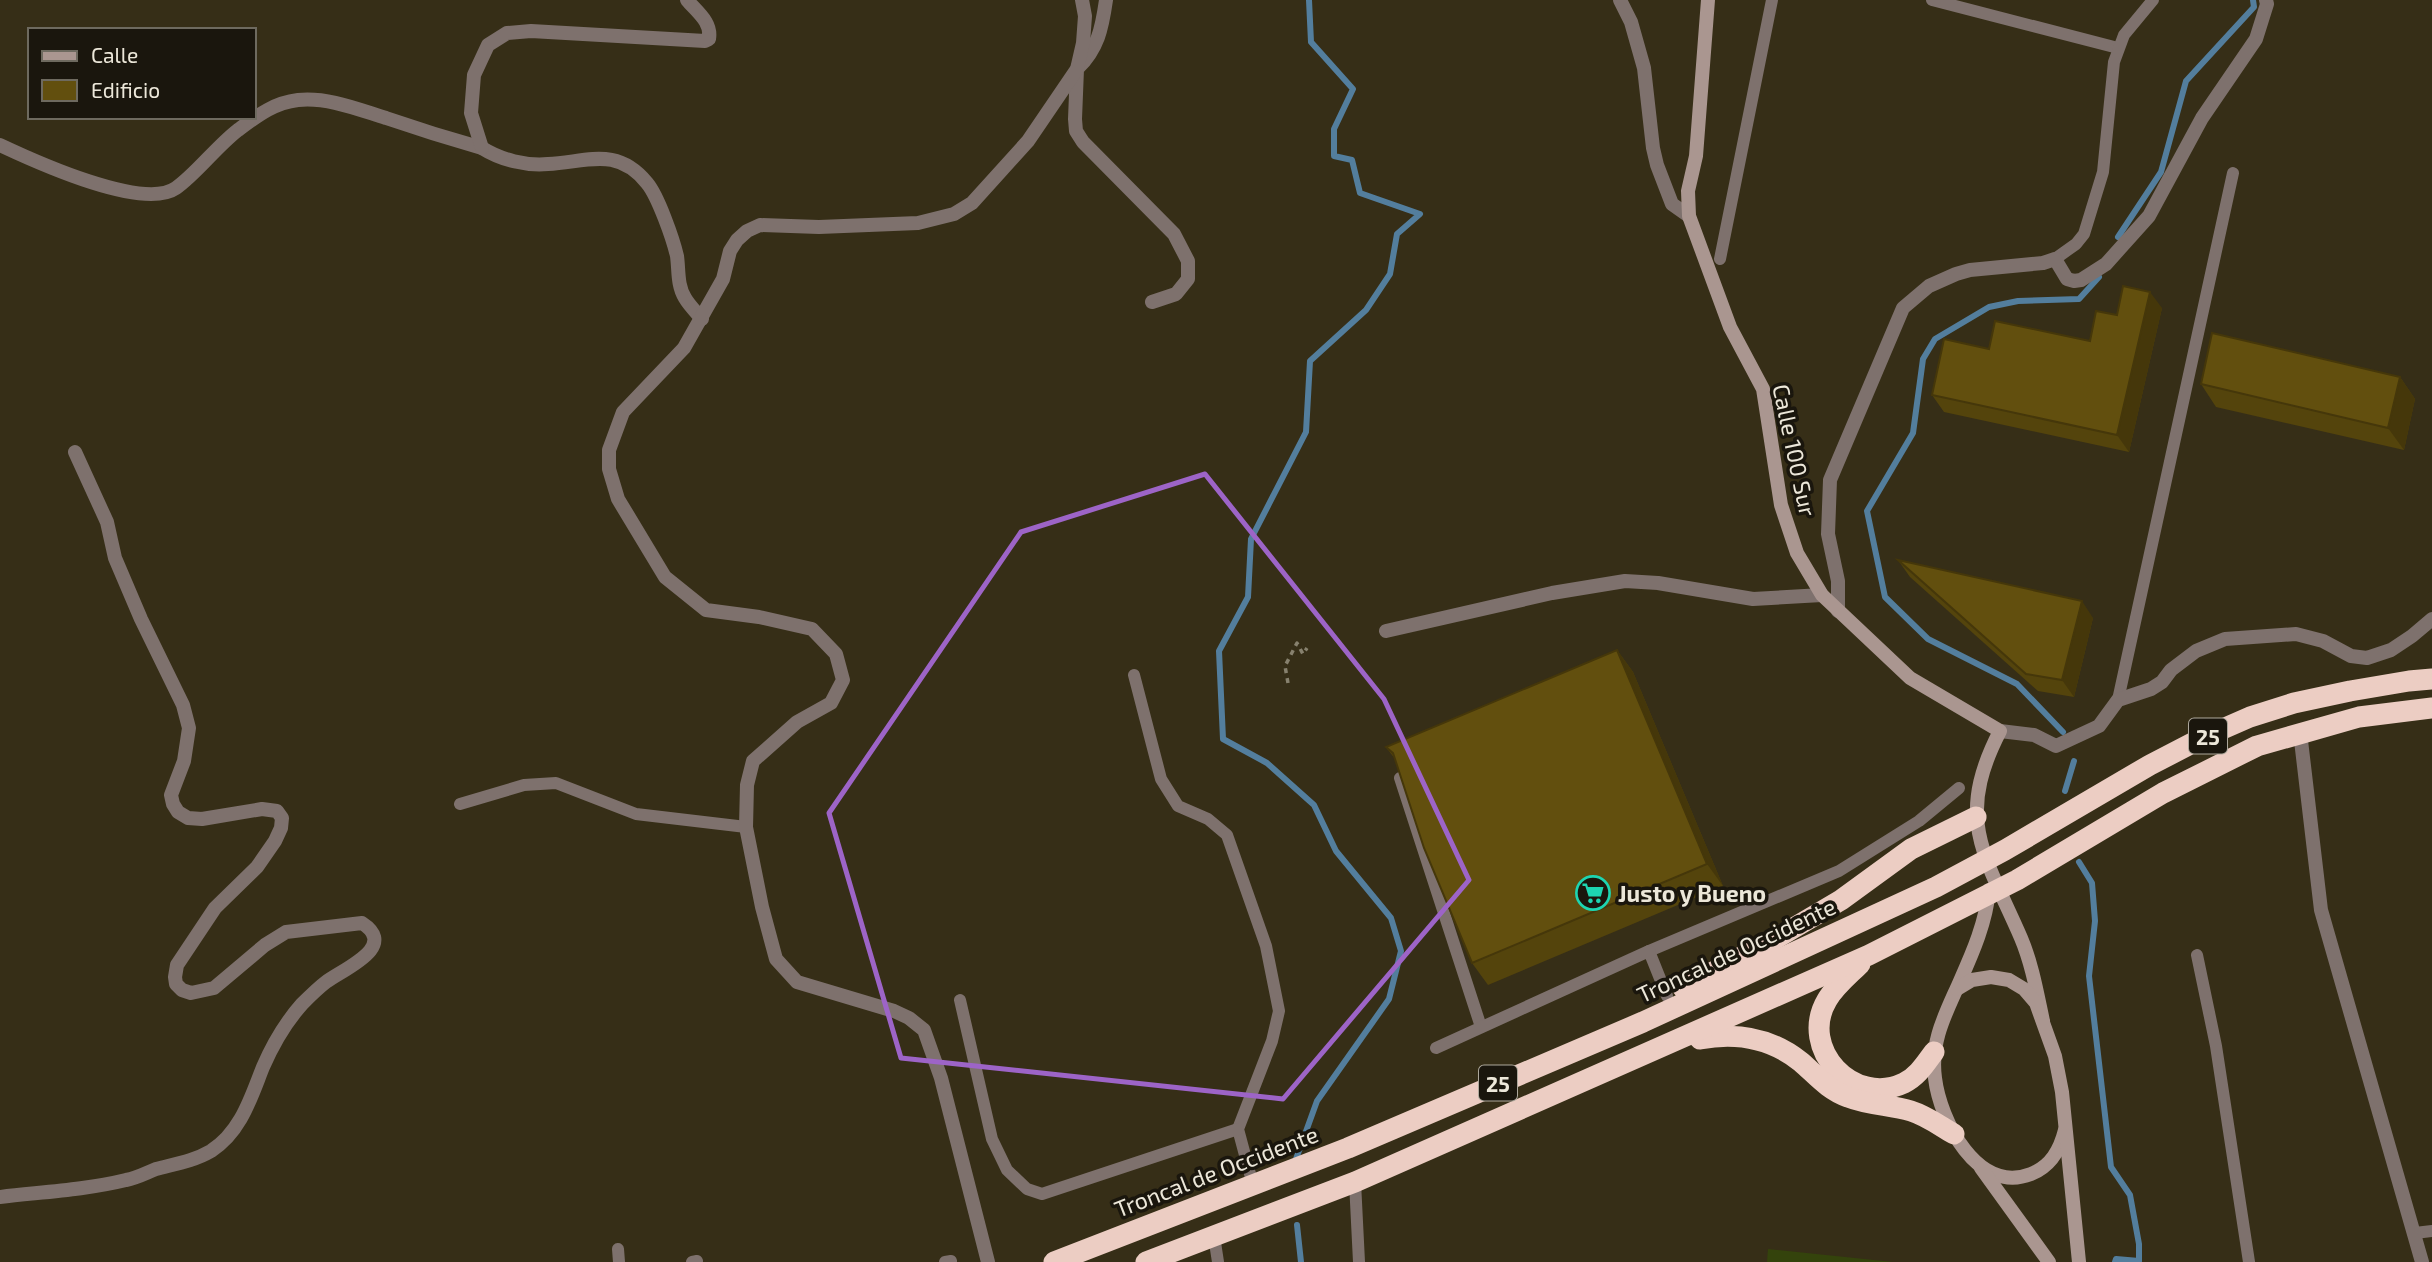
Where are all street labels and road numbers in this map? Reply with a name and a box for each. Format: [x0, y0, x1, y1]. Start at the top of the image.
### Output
street label: Calle 100 Sur [1767, 381, 1823, 519]
road number: 25 [2189, 718, 2227, 754]
street label: Troncal de Occidente [1632, 892, 1840, 1008]
road number: 25 [1479, 1066, 1517, 1100]
street label: Troncal de Occidente [1110, 1119, 1322, 1223]

